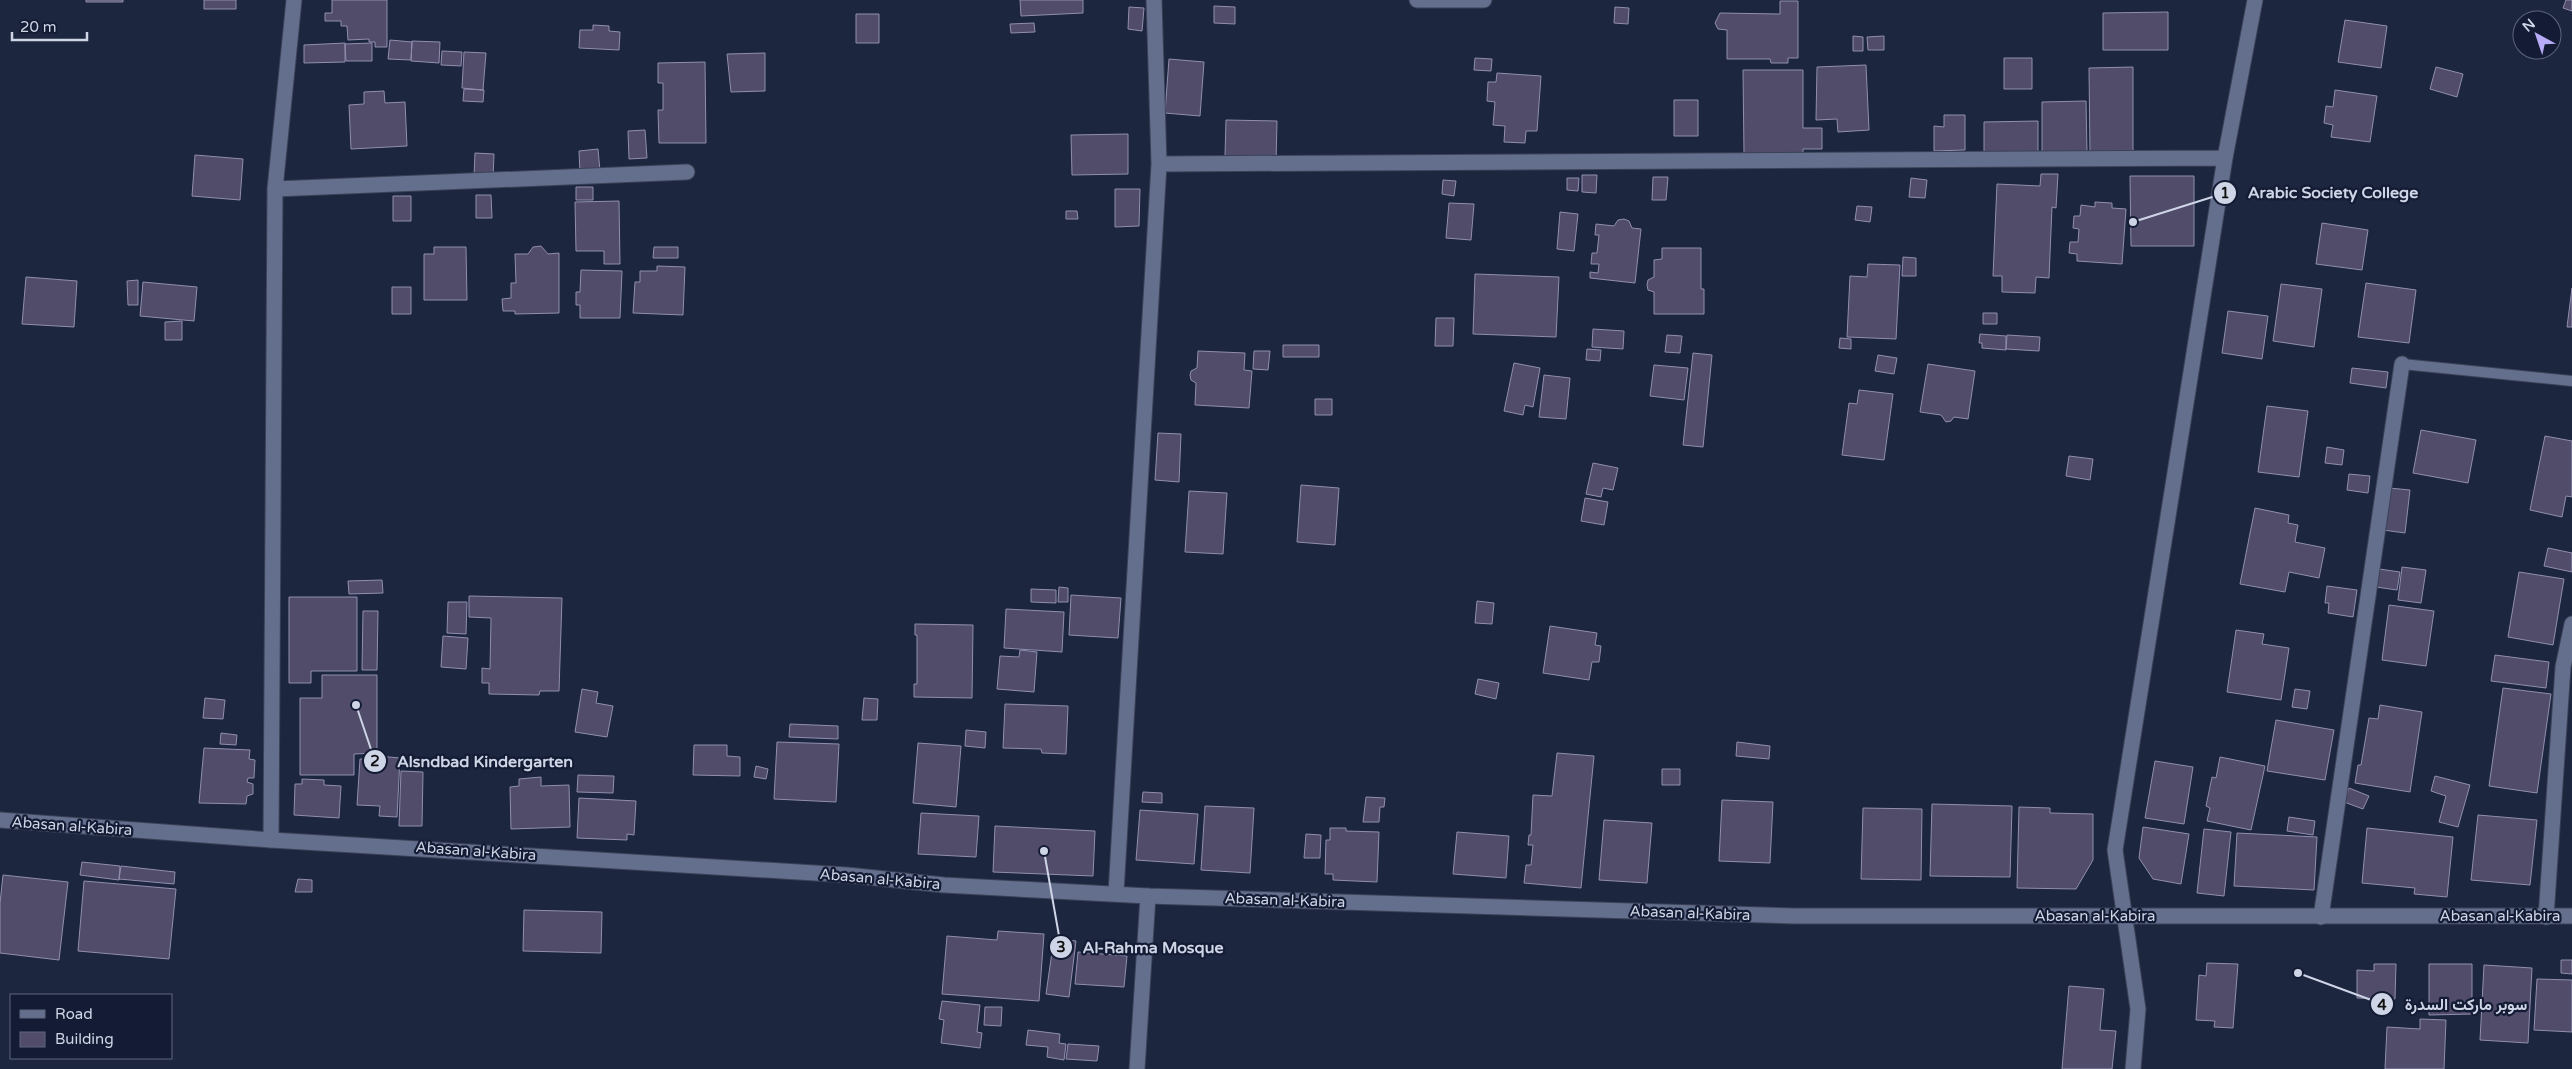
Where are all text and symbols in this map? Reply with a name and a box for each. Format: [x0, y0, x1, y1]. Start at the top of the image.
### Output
scale bar [12, 10, 88, 42]
north arrow [2512, 10, 2562, 60]
text: N [2519, 15, 2539, 36]
text: 20 m [20, 18, 57, 36]
callout: Arabic Society College [2213, 177, 2428, 208]
text: Arabic Society College [2248, 183, 2418, 203]
text: 1 [2220, 184, 2230, 202]
callout: Alsndbad Kindergarten [362, 746, 583, 777]
text: 2 [370, 752, 380, 770]
text: Alsndbad Kindergarten [397, 752, 573, 772]
street label: Abasan al-Kabira [11, 813, 133, 839]
street label: Abasan al-Kabira [415, 838, 537, 864]
street label: Abasan al-Kabira [819, 865, 941, 893]
street label: Abasan al-Kabira [1224, 889, 1346, 911]
street label: Abasan al-Kabira [1629, 902, 1751, 924]
street label: Abasan al-Kabira [2035, 907, 2155, 925]
street label: Abasan al-Kabira [2440, 907, 2560, 925]
callout: Al-Rahma Mosque [1048, 932, 1234, 963]
text: 3 [1056, 938, 1066, 956]
text: Al-Rahma Mosque [1083, 938, 1223, 958]
callout: سوبر ماركت السدرة [2370, 989, 2538, 1020]
legend [10, 994, 172, 1059]
text: سوبر ماركت السدرة [2405, 995, 2528, 1015]
text: 4 [2377, 996, 2387, 1014]
text: Road [55, 1005, 93, 1023]
text: Building [55, 1030, 114, 1048]

